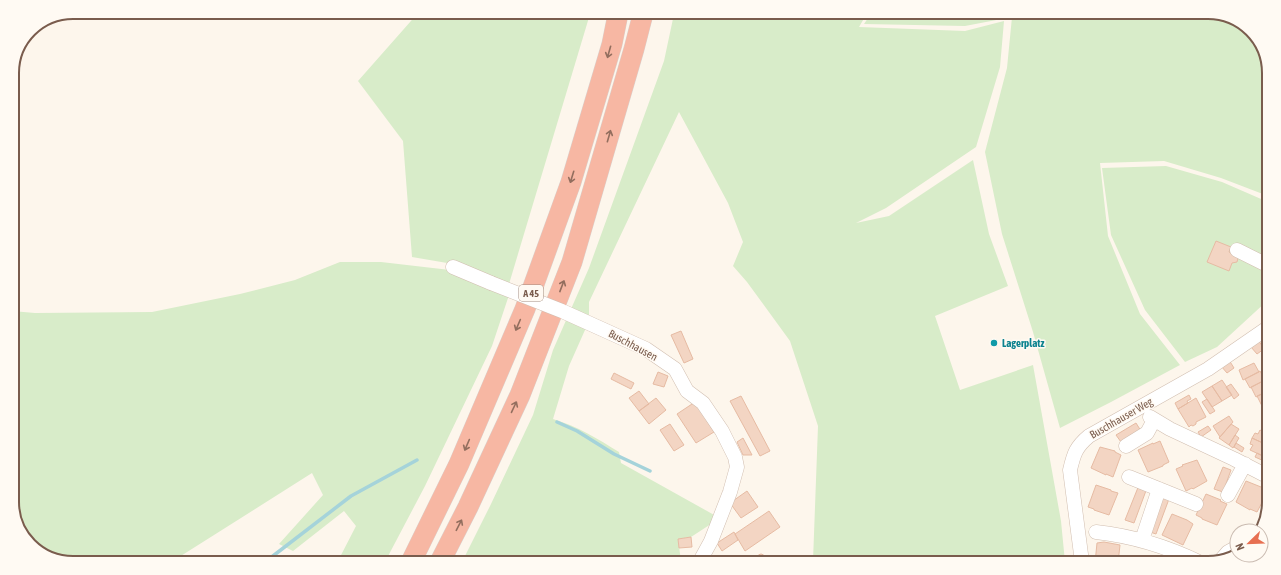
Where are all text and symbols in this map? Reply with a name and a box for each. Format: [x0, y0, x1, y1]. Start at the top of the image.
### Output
one-way arrow [605, 45, 612, 58]
one-way arrow [606, 129, 613, 142]
one-way arrow [568, 170, 575, 183]
one-way arrow [559, 281, 566, 293]
road number: A 45 [519, 285, 543, 301]
one-way arrow [514, 319, 521, 331]
street label: Buschhausen [606, 327, 660, 363]
place label: Lagerplatz [1002, 337, 1045, 349]
marker: Lagerplatz [989, 338, 999, 348]
street label: Buschhauser Weg [1087, 395, 1155, 441]
one-way arrow [511, 402, 518, 414]
one-way arrow [463, 438, 470, 450]
one-way arrow [456, 519, 463, 531]
north arrow [1229, 523, 1269, 563]
text: N [1233, 542, 1247, 552]

